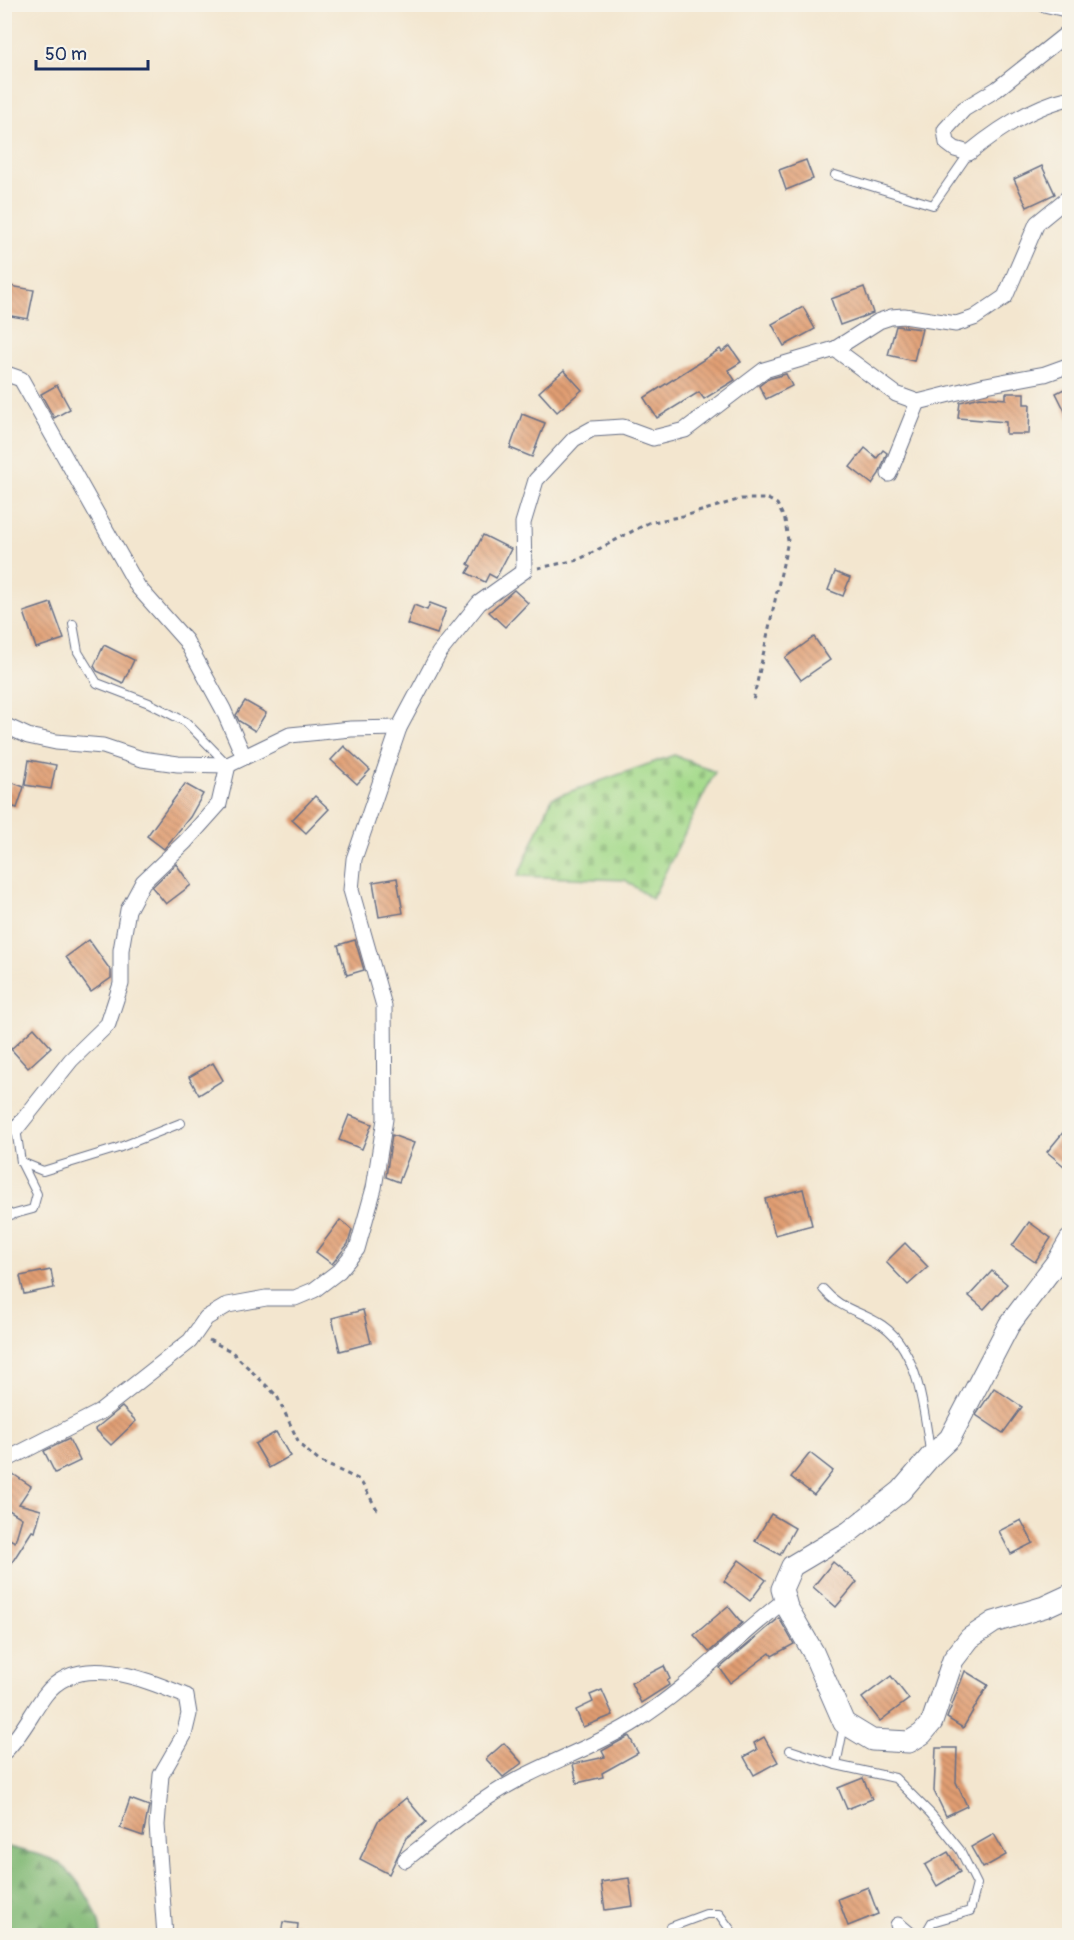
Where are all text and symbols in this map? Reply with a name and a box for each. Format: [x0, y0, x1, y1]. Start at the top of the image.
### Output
scale bar [36, 33, 148, 71]
text: 50 m [45, 43, 87, 66]

